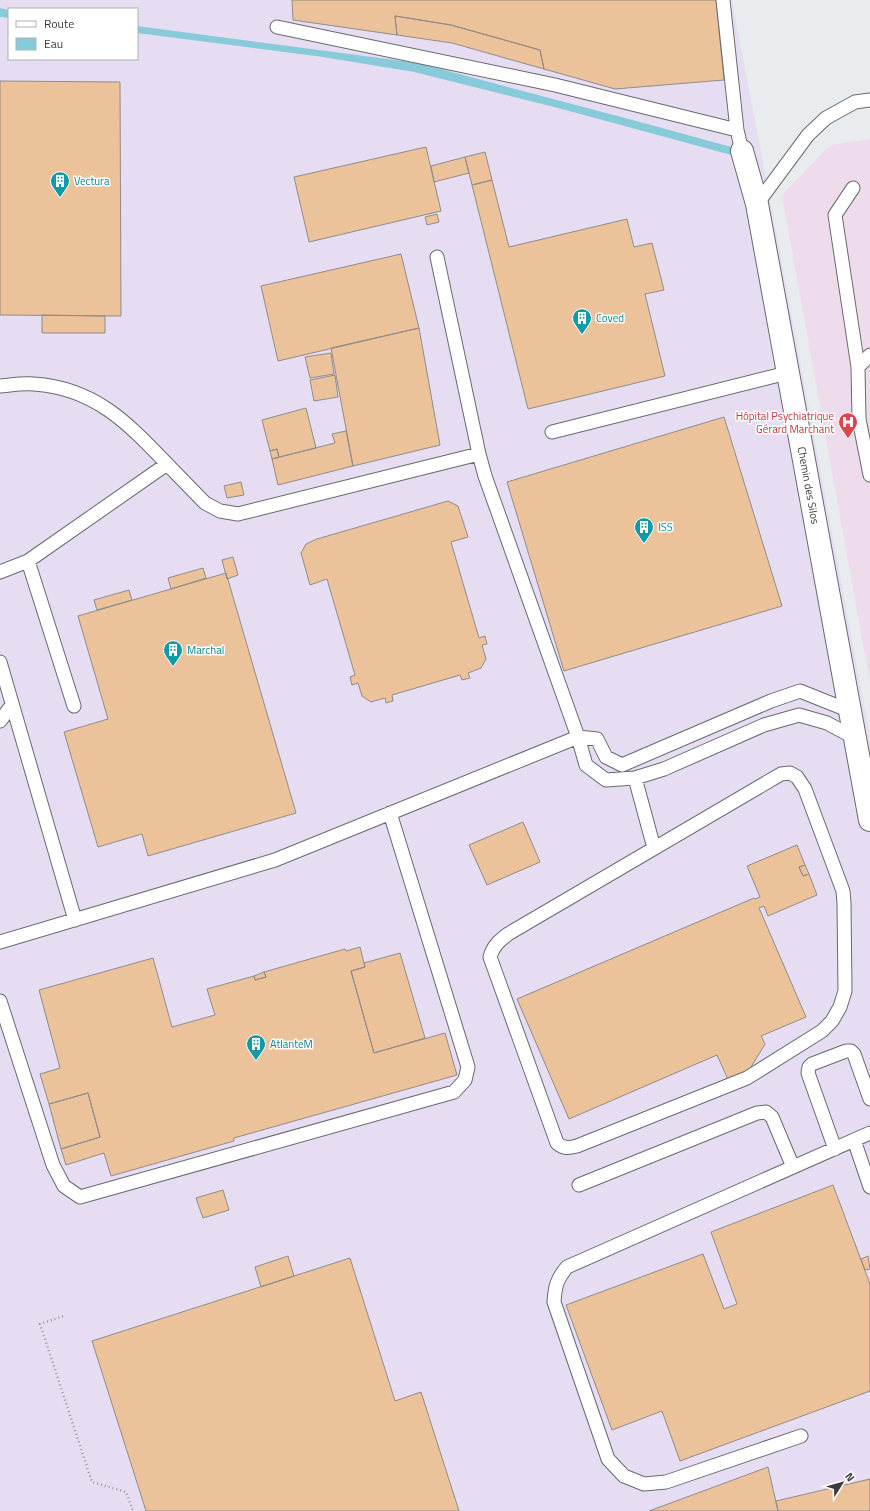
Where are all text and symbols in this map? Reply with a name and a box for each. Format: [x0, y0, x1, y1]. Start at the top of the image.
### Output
legend [8, 8, 138, 60]
text: Route [44, 14, 74, 33]
text: Eau [44, 34, 63, 53]
building icon: Vectura [49, 170, 71, 198]
place label: Vectura [74, 173, 110, 189]
building icon: Coved [571, 307, 593, 335]
place label: Coved [596, 310, 624, 326]
place label: Hôpital Psychiatrique Gérard Marchant [736, 408, 834, 437]
hospital icon: Hôpital Psychiatrique Gérard Marchant [837, 411, 859, 439]
street label: Chemin des Silos [794, 445, 824, 525]
building icon: ISS [633, 516, 655, 544]
place label: ISS [658, 519, 673, 535]
building icon: Marchal [162, 639, 184, 667]
place label: Marchal [187, 642, 224, 658]
building icon: AtlanteM [245, 1033, 267, 1061]
place label: AtlanteM [270, 1036, 313, 1052]
north arrow [822, 1463, 862, 1503]
text: N [841, 1469, 859, 1485]

